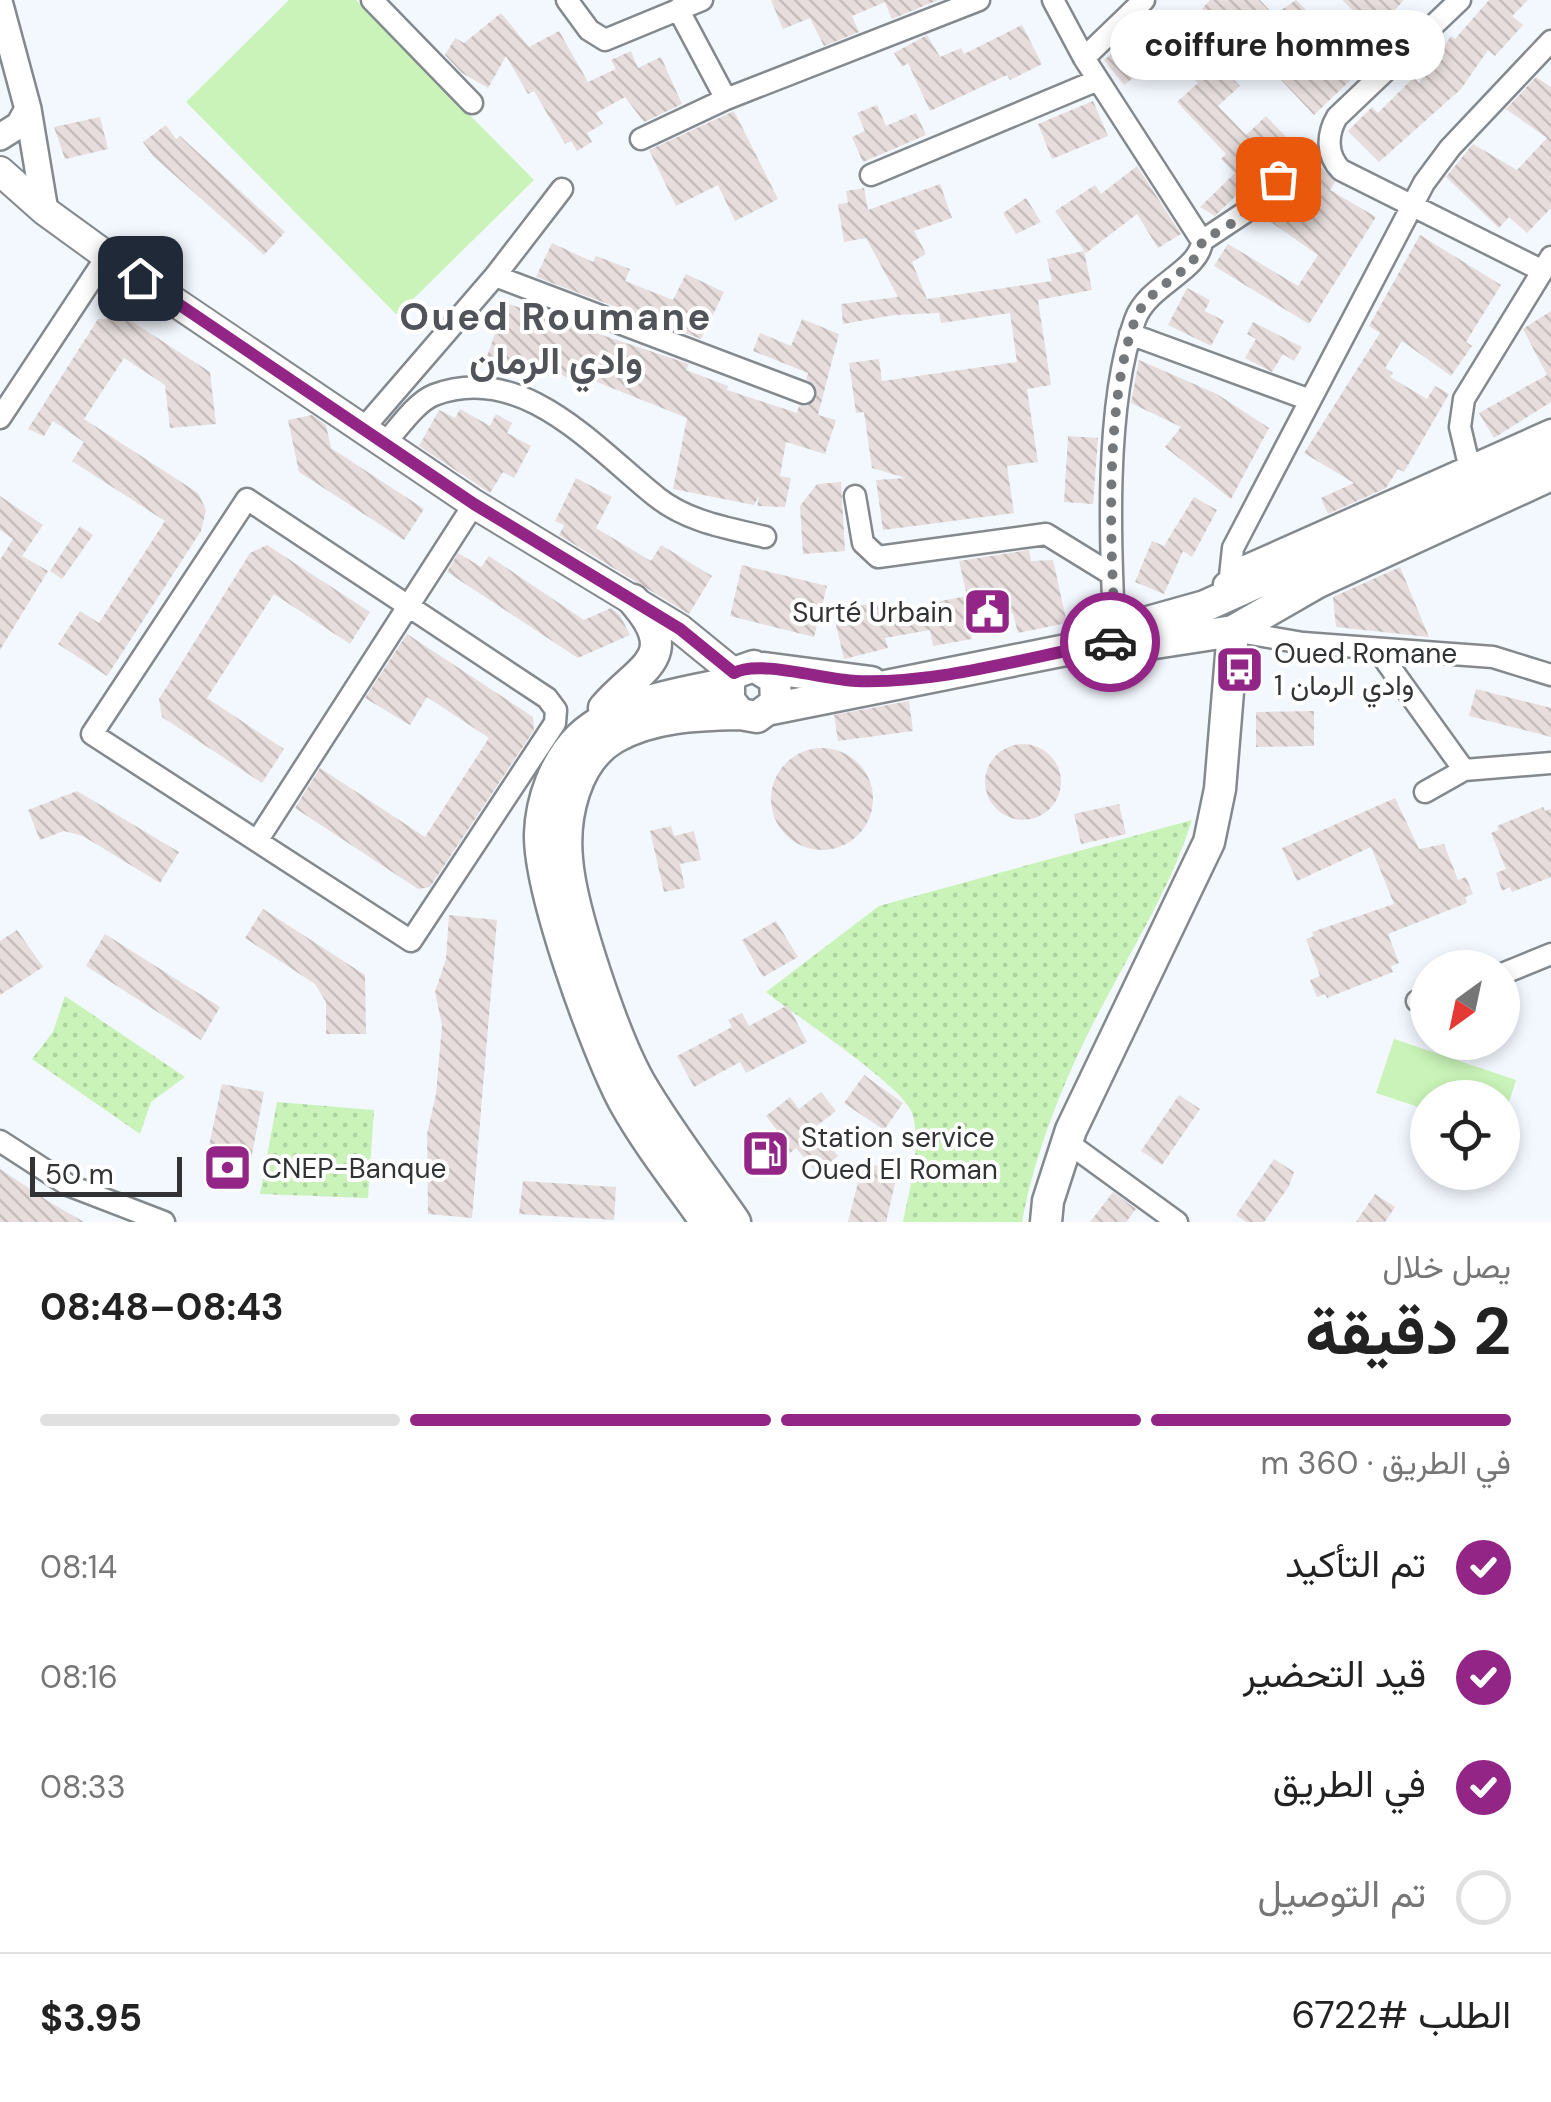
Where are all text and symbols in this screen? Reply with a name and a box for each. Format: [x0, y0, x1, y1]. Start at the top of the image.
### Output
callout: coiffure hommes [1110, 9, 1446, 79]
text: coiffure hommes [1144, 24, 1411, 66]
pin [1236, 137, 1321, 222]
icon: bag [1251, 152, 1306, 207]
pin [98, 236, 183, 321]
icon: home [113, 251, 168, 306]
district label: Oued Roumane وادي الرمان [399, 292, 713, 393]
public building icon: Surté Urbain [962, 586, 1014, 638]
courier [1060, 592, 1160, 692]
place label: Surté Urbain [792, 594, 953, 631]
icon: car [1083, 615, 1138, 670]
place label: Oued Romane 1 وادي الرمان [1274, 635, 1457, 708]
bus stop icon: Oued Romane 1 وادي الرمان [1213, 643, 1265, 695]
north arrow [1410, 950, 1520, 1060]
map controls [1410, 950, 1520, 1190]
button: locate [1410, 1080, 1520, 1190]
place label: Station service Oued El Roman [801, 1119, 998, 1188]
fuel station icon: Station service Oued El Roman [740, 1127, 792, 1179]
bank icon: CNEP-Banque [201, 1142, 253, 1194]
place label: CNEP-Banque [262, 1150, 446, 1187]
scale bar [30, 1152, 182, 1196]
text: 50 m [45, 1156, 114, 1193]
text: يصل خلال [1382, 1246, 1511, 1288]
text: 08:43–08:48 [40, 1282, 284, 1332]
text: 2 دقيقة [1305, 1290, 1511, 1374]
text: في الطريق · 360 m [1261, 1442, 1511, 1484]
text: تم التأكيد [1285, 1539, 1426, 1589]
icon: check [1456, 1540, 1511, 1595]
text: 08:14 [40, 1546, 117, 1588]
text: قيد التحضير [1243, 1649, 1426, 1699]
icon: check [1456, 1650, 1511, 1705]
text: 08:16 [40, 1656, 118, 1698]
text: في الطريق [1273, 1759, 1426, 1809]
icon: check [1456, 1760, 1511, 1815]
text: 08:33 [40, 1766, 126, 1808]
text: تم التوصيل [1258, 1869, 1426, 1919]
text: الطلب #6722 [1292, 1990, 1511, 2040]
text: $3.95 [40, 1993, 142, 2043]

